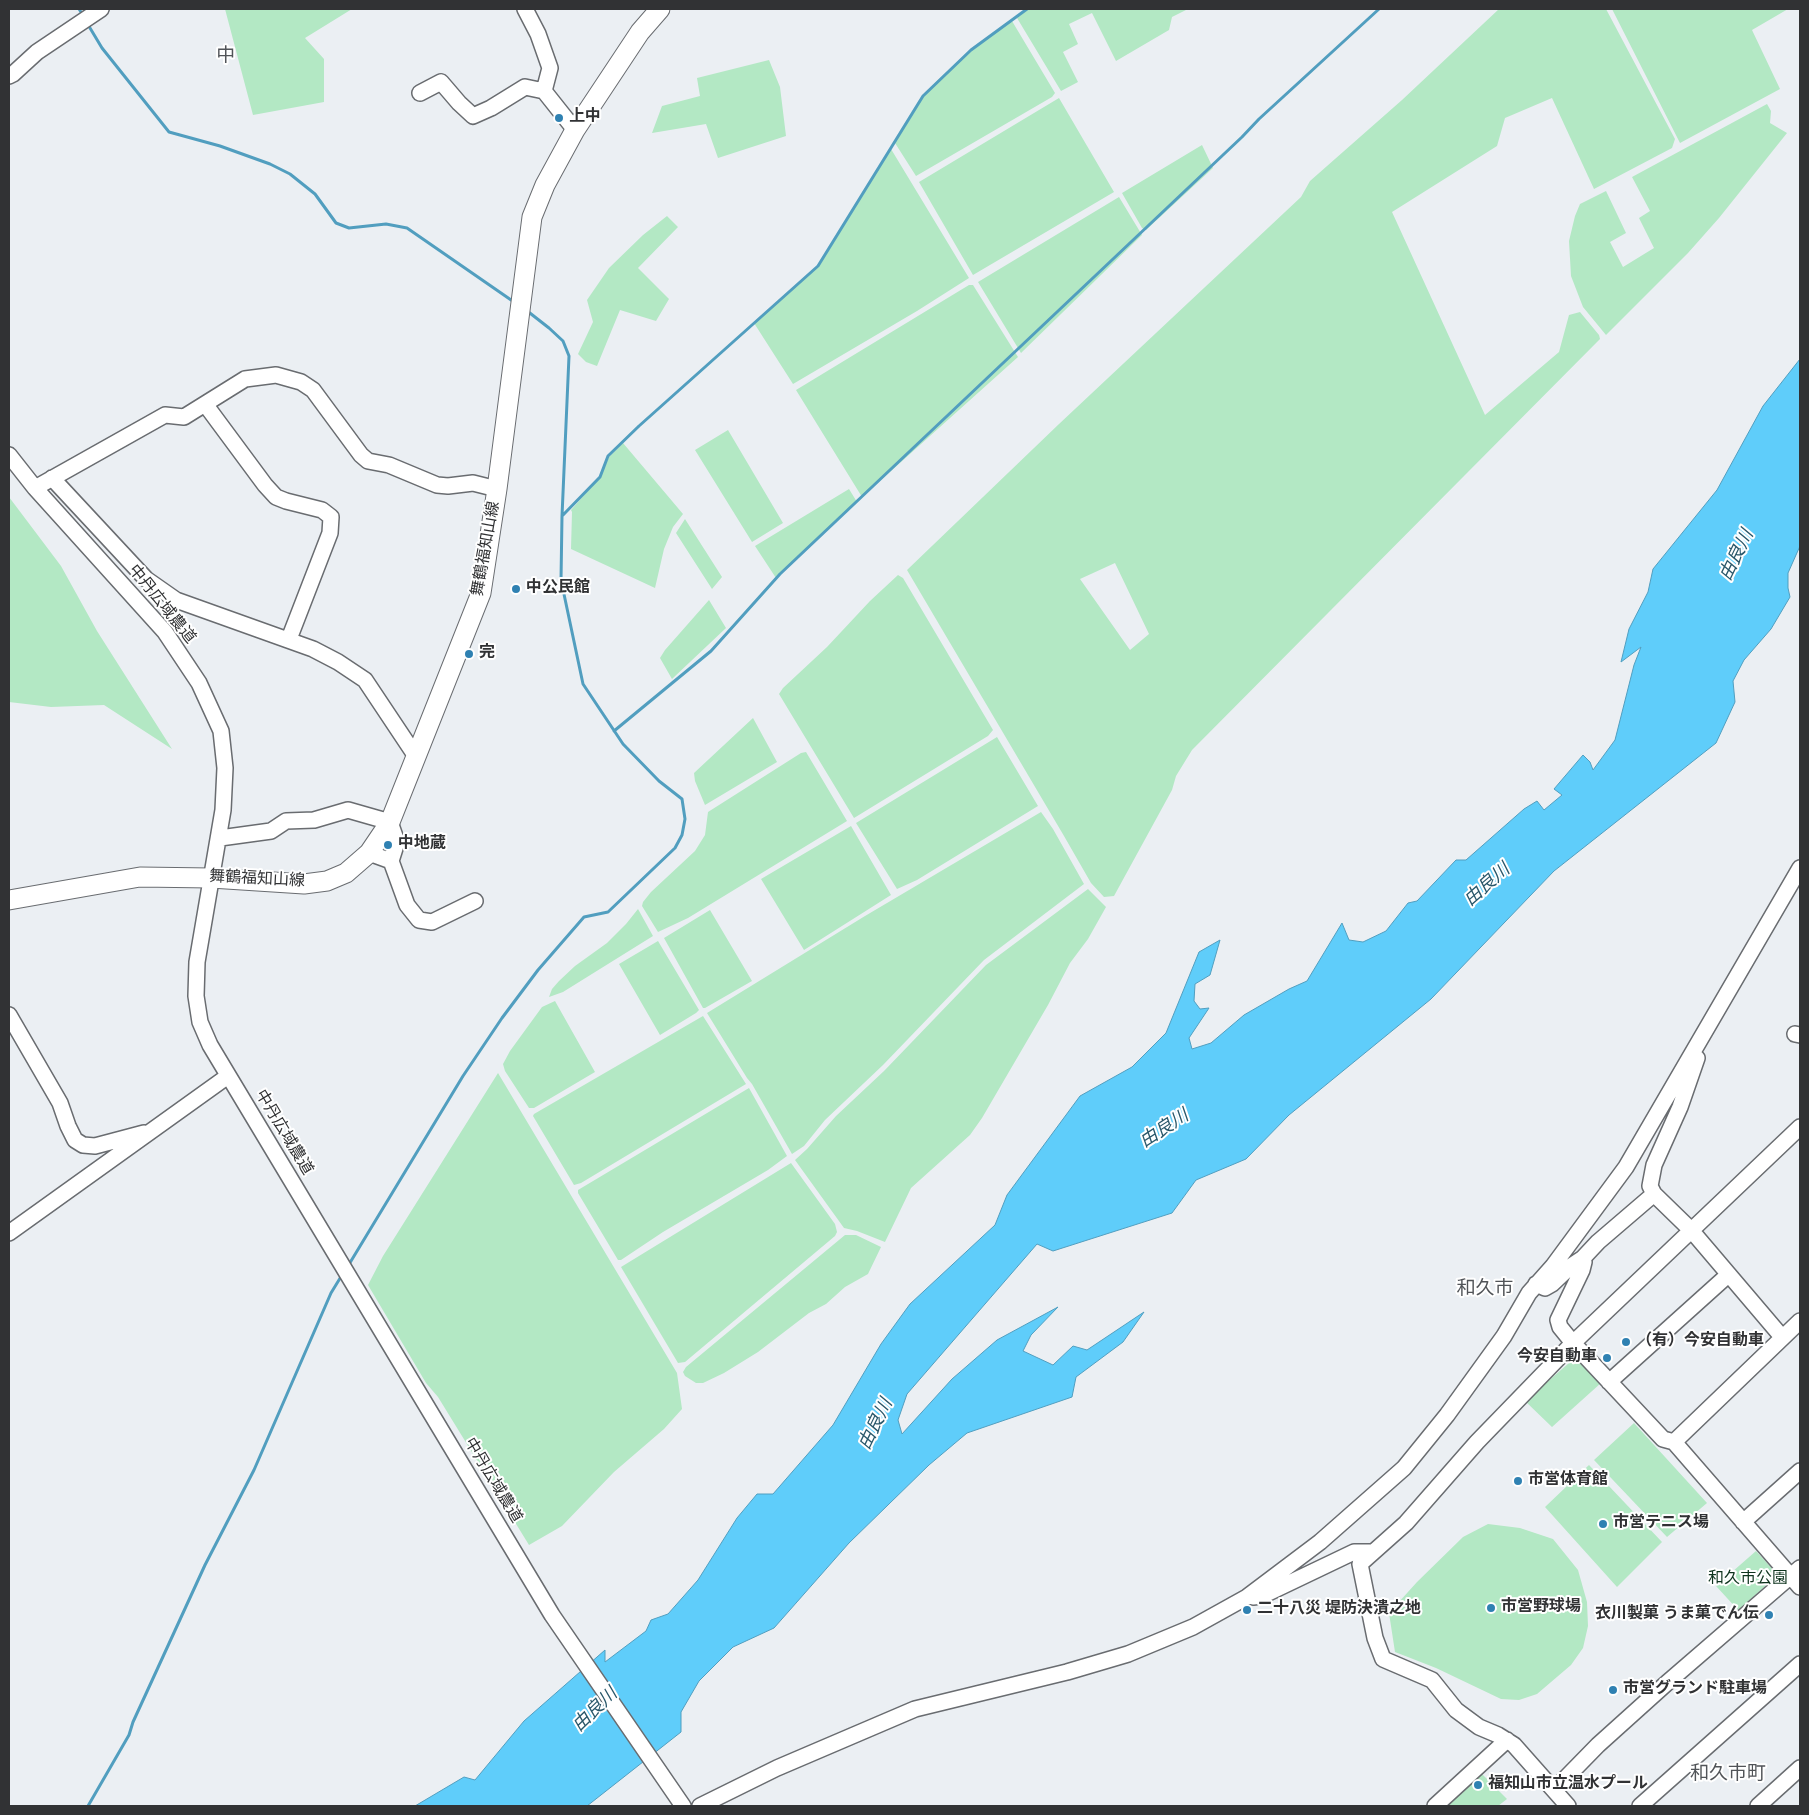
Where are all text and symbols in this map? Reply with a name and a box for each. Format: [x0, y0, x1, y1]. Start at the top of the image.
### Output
district label: 中 [217, 46, 235, 68]
place label: 上中 [569, 108, 601, 128]
marker: 上中 [553, 112, 565, 124]
street label: 舞鶴福知山線 [469, 500, 505, 598]
water label: 由良川 [1716, 527, 1760, 585]
street label: 中丹広域農道 [123, 562, 199, 648]
place label: 中公民館 [526, 579, 590, 599]
marker: 中公民館 [510, 583, 522, 595]
place label: 完 [479, 644, 495, 664]
marker: 完 [463, 648, 475, 660]
place label: 中地蔵 [398, 835, 446, 855]
marker: 中地蔵 [382, 839, 394, 851]
water label: 由良川 [1461, 860, 1515, 912]
street label: 舞鶴福知山線 [209, 868, 305, 892]
street label: 中丹広域農道 [250, 1087, 316, 1179]
water label: 由良川 [1136, 1106, 1194, 1154]
district label: 和久市 [1457, 1279, 1513, 1301]
place label: （有）今安自動車 [1636, 1332, 1764, 1352]
marker: （有）今安自動車 [1620, 1336, 1632, 1348]
place label: 今安自動車 [1517, 1348, 1597, 1368]
marker: 今安自動車 [1601, 1352, 1613, 1364]
water label: 由良川 [855, 1396, 899, 1454]
street label: 中丹広域農道 [459, 1435, 525, 1527]
place label: 市営体育館 [1528, 1471, 1608, 1491]
marker: 市営体育館 [1512, 1475, 1524, 1487]
place label: 市営テニス場 [1613, 1514, 1709, 1534]
marker: 市営テニス場 [1597, 1518, 1609, 1530]
park label: 和久市公園 [1708, 1570, 1788, 1590]
place label: 市営野球場 [1501, 1598, 1581, 1618]
place label: 二十八災 堤防決潰之地 [1257, 1600, 1421, 1620]
marker: 市営野球場 [1485, 1602, 1497, 1614]
marker: 二十八災 堤防決潰之地 [1241, 1604, 1253, 1616]
place label: 衣川製菓 うま菓でん伝 [1595, 1605, 1759, 1625]
marker: 衣川製菓 うま菓でん伝 [1763, 1609, 1775, 1621]
place label: 市営グランド駐車場 [1623, 1680, 1767, 1700]
water label: 由良川 [569, 1684, 623, 1738]
marker: 市営グランド駐車場 [1607, 1684, 1619, 1696]
district label: 和久市町 [1690, 1764, 1766, 1786]
place label: 福知山市立温水プール [1488, 1775, 1648, 1795]
marker: 福知山市立温水プール [1472, 1779, 1484, 1791]

